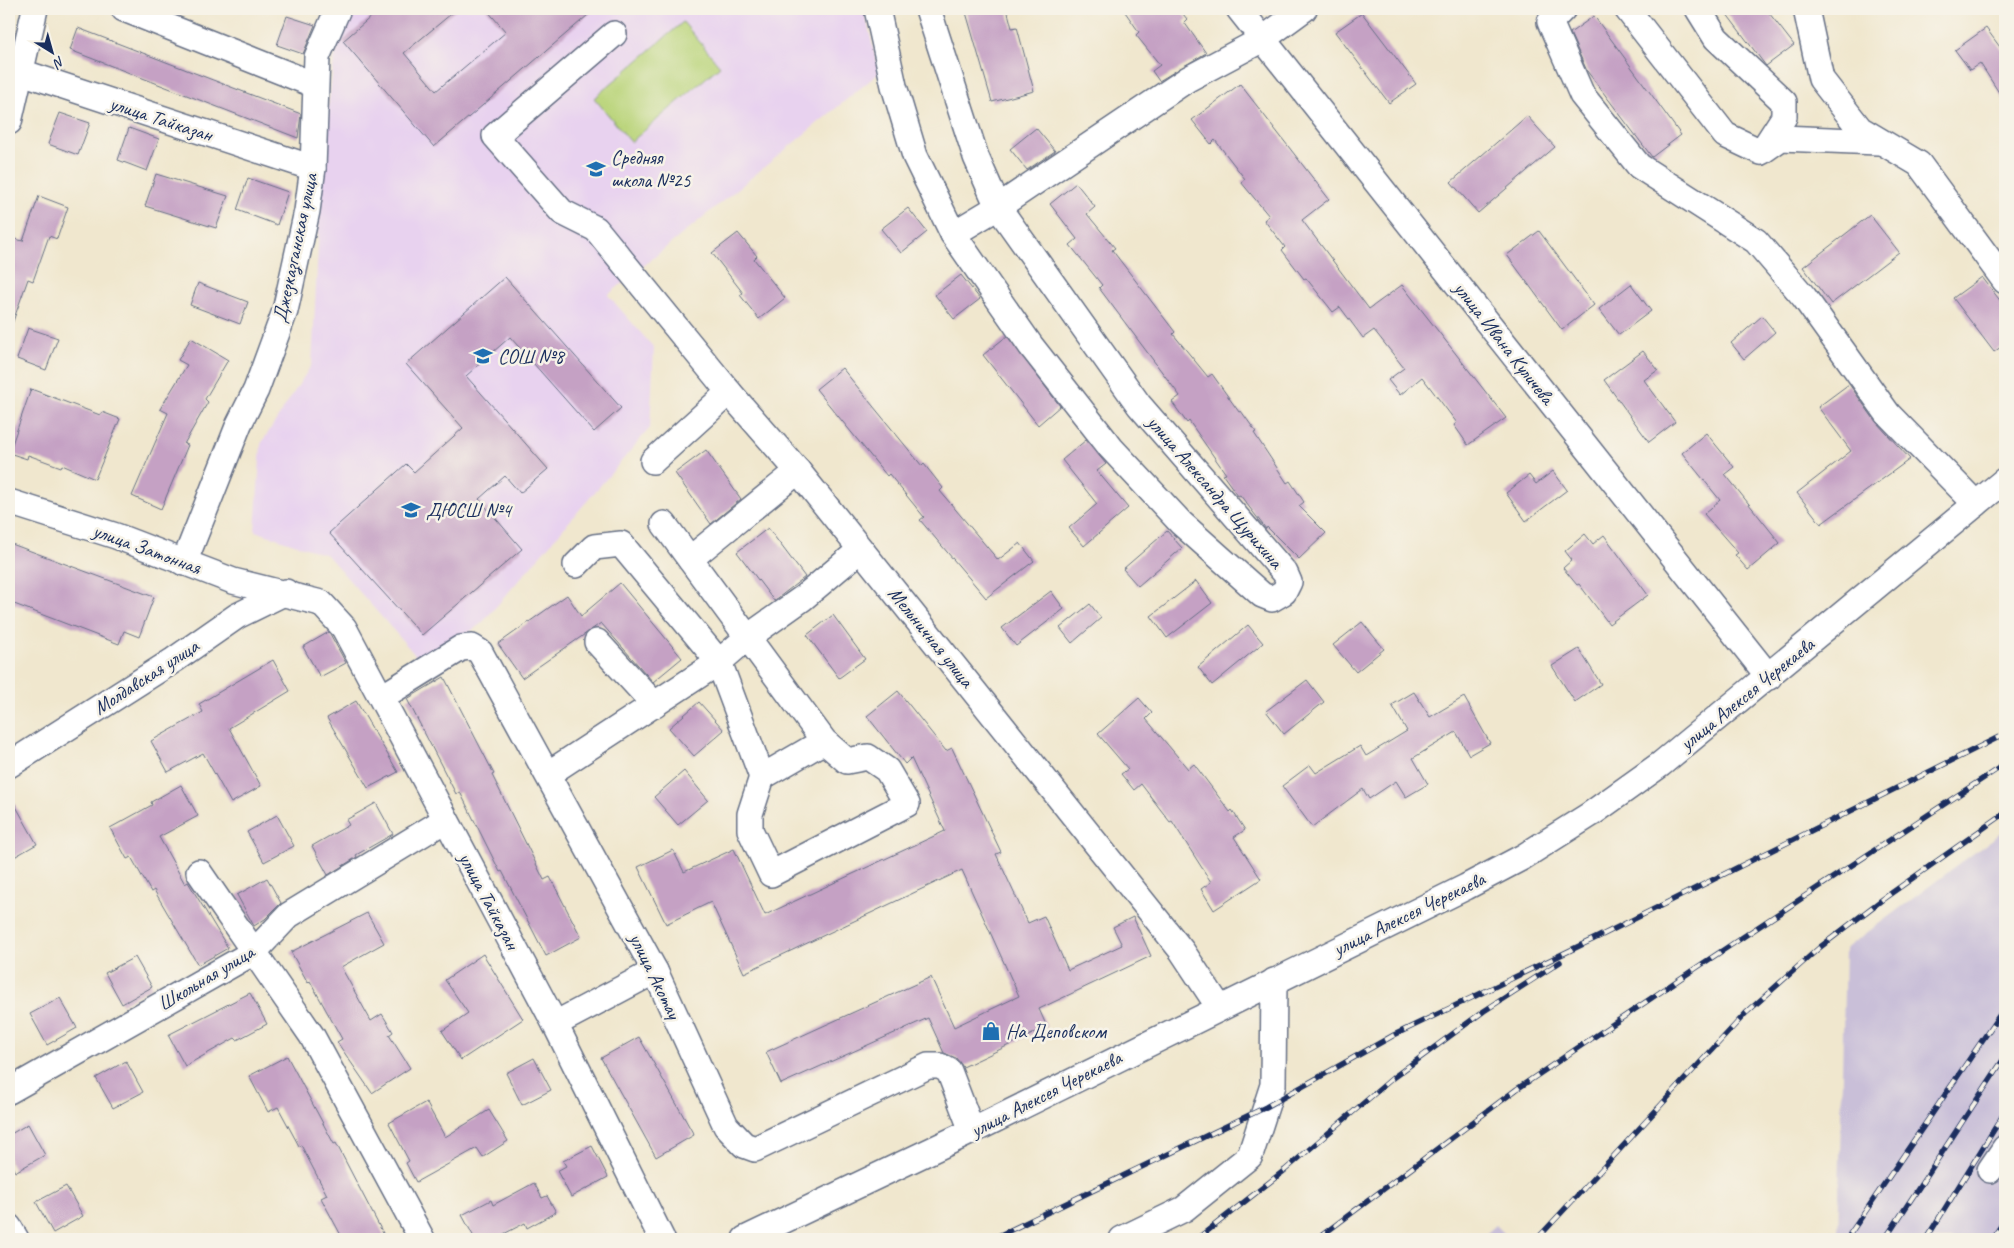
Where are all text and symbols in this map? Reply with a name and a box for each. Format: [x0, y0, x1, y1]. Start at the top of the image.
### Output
north arrow [28, 28, 78, 78]
text: N [49, 53, 68, 73]
street label: улица Тайказан [106, 90, 217, 148]
place label: Средняя школа №25 [611, 145, 692, 193]
school or university icon: Средняя школа №25 [585, 158, 607, 180]
street label: Джезказганская улица [267, 169, 324, 325]
street label: улица Ивана Куличева [1448, 276, 1561, 411]
place label: СОШ №8 [498, 344, 566, 369]
school or university icon: СОШ №8 [472, 345, 494, 367]
street label: улица Александра Щурихина [1141, 409, 1289, 575]
place label: ДЮСШ №4 [426, 498, 513, 523]
school or university icon: ДЮСШ №4 [400, 499, 422, 521]
street label: улица Затонная [89, 518, 205, 580]
street label: Мельничная улица [883, 581, 980, 693]
street label: улица Алексея Черекаева [1674, 631, 1821, 756]
street label: Молдавская улица [89, 633, 204, 720]
street label: улица Тайказан [453, 847, 526, 955]
street label: улица Алексея Черекаева [1328, 866, 1491, 962]
street label: улица Акотау [623, 928, 687, 1025]
street label: Школьная улица [153, 939, 260, 1017]
place label: На Деповском [1006, 1019, 1107, 1044]
shop icon: На Деповском [980, 1020, 1002, 1042]
street label: улица Алексея Черекаева [966, 1044, 1127, 1143]

